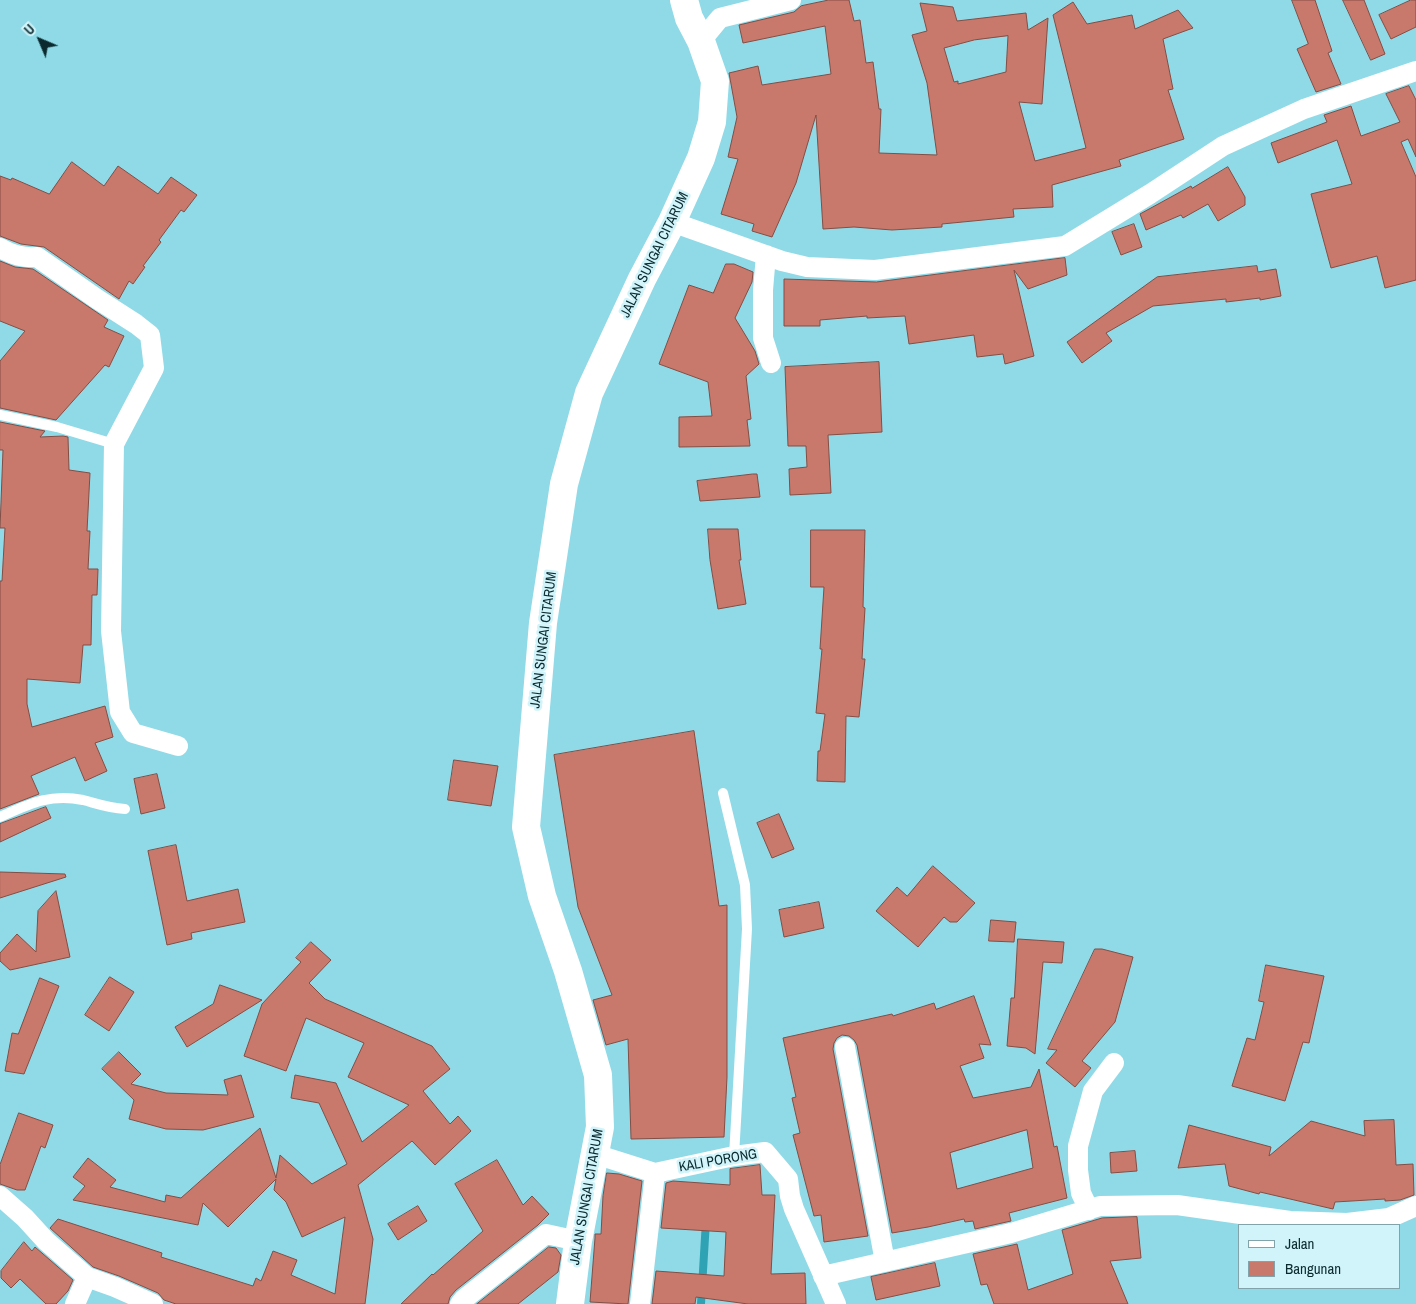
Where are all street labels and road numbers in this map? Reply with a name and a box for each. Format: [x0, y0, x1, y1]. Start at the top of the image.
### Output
street label: JALAN SUNGAI CITARUM [617, 189, 693, 321]
street label: JALAN SUNGAI CITARUM [527, 571, 561, 709]
street label: JALAN SUNGAI CITARUM [567, 1128, 607, 1266]
street label: KALI PORONG [678, 1146, 758, 1176]

